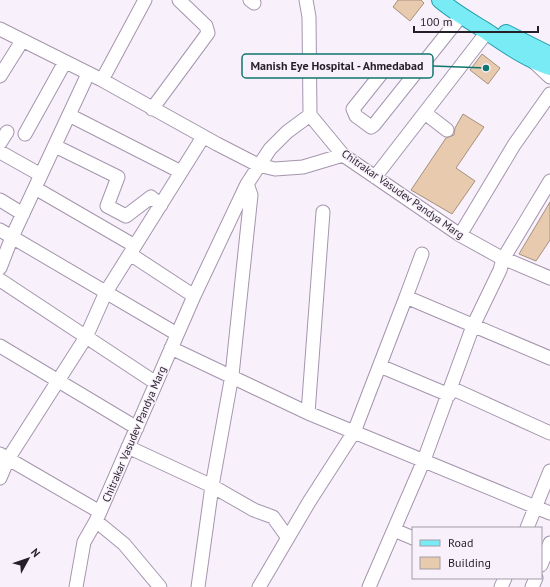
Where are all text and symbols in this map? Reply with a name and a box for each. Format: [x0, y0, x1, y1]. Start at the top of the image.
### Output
scale bar [414, 8, 538, 34]
text: 100 m [420, 14, 453, 29]
callout: Manish Eye Hospital - Ahmedabad [242, 54, 433, 78]
text: Manish Eye Hospital - Ahmedabad [251, 58, 423, 73]
street label: Chitrakar Vasudev Pandya Marg [339, 146, 467, 242]
street label: Chitrakar Vasudev Pandya Marg [99, 364, 169, 504]
legend [412, 527, 542, 579]
text: Road [448, 535, 473, 550]
north arrow [8, 539, 48, 579]
text: N [28, 545, 43, 560]
text: Building [448, 555, 491, 570]

